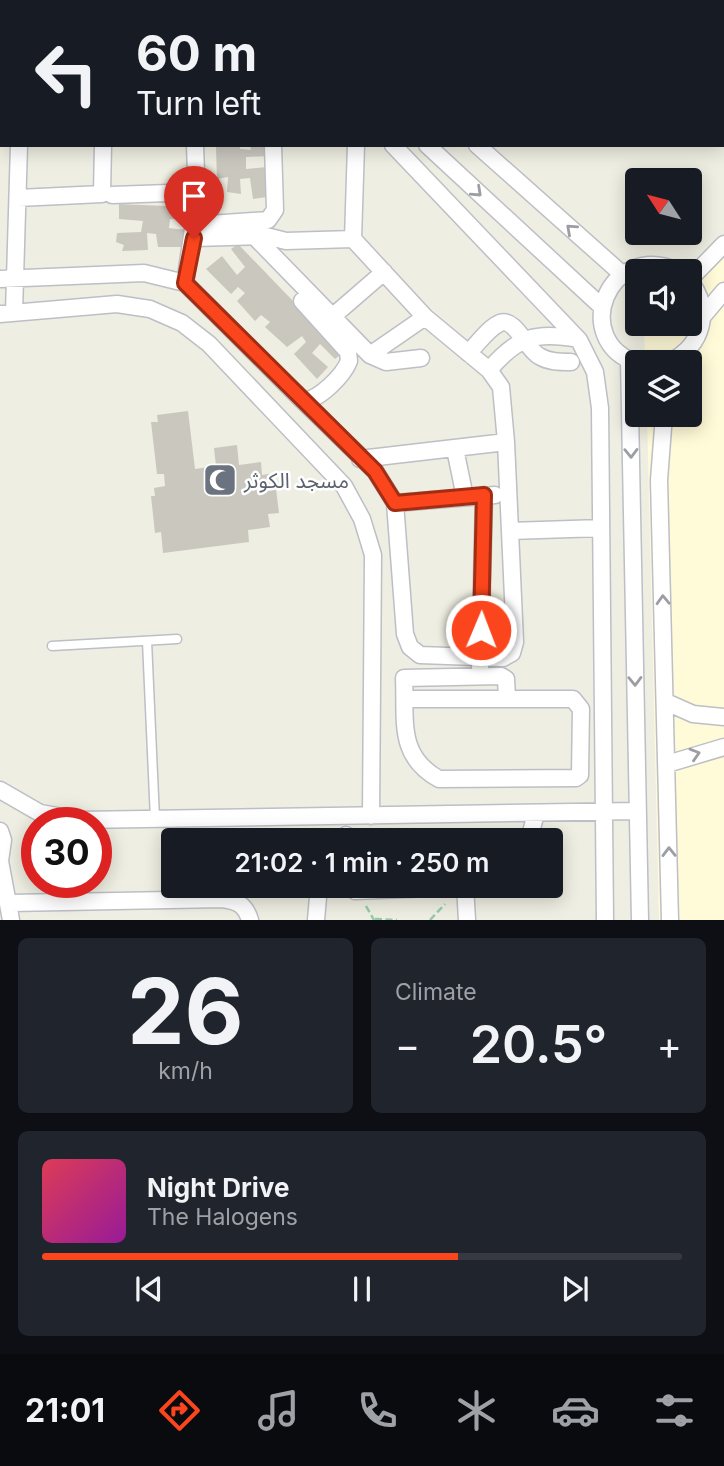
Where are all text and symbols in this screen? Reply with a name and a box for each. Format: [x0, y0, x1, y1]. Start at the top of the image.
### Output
text: 60 m [136, 24, 257, 83]
icon: left [21, 28, 112, 119]
text: Turn left [136, 84, 261, 123]
pin [164, 166, 224, 238]
north arrow [625, 168, 702, 245]
map controls [625, 168, 702, 427]
icon: arrive [175, 177, 213, 215]
one-way arrow [469, 183, 482, 196]
one-way arrow [566, 225, 579, 237]
button: sound [625, 259, 702, 336]
button: layers [625, 350, 702, 427]
one-way arrow [623, 448, 638, 459]
mosque icon: مسجد الكوثر [201, 461, 239, 499]
place label: مسجد الكوثر [243, 468, 349, 493]
position arrow [444, 593, 518, 667]
one-way arrow [655, 594, 671, 605]
one-way arrow [627, 675, 642, 686]
one-way arrow [688, 748, 701, 762]
speed limit sign: 30 [21, 807, 112, 898]
one-way arrow [661, 846, 677, 857]
text: 21:02 · 1 min · 250 m [235, 847, 489, 878]
text: 26 [127, 956, 244, 1066]
text: Climate [395, 978, 477, 1006]
text: 20.5° [470, 1013, 607, 1076]
text: − [395, 1022, 420, 1068]
text: + [657, 1022, 682, 1068]
text: km/h [158, 1057, 213, 1085]
text: Night Drive [147, 1172, 289, 1203]
text: The Halogens [147, 1203, 298, 1231]
icon: previous [130, 1270, 168, 1308]
icon: pause [343, 1270, 381, 1308]
icon: next [556, 1270, 594, 1308]
icon: directions [155, 1386, 204, 1435]
icon: music [254, 1386, 303, 1435]
icon: phone [353, 1386, 402, 1435]
icon: climate [452, 1386, 501, 1435]
icon: car [551, 1386, 600, 1435]
icon: filters [650, 1386, 699, 1435]
text: 21:01 [25, 1391, 105, 1430]

